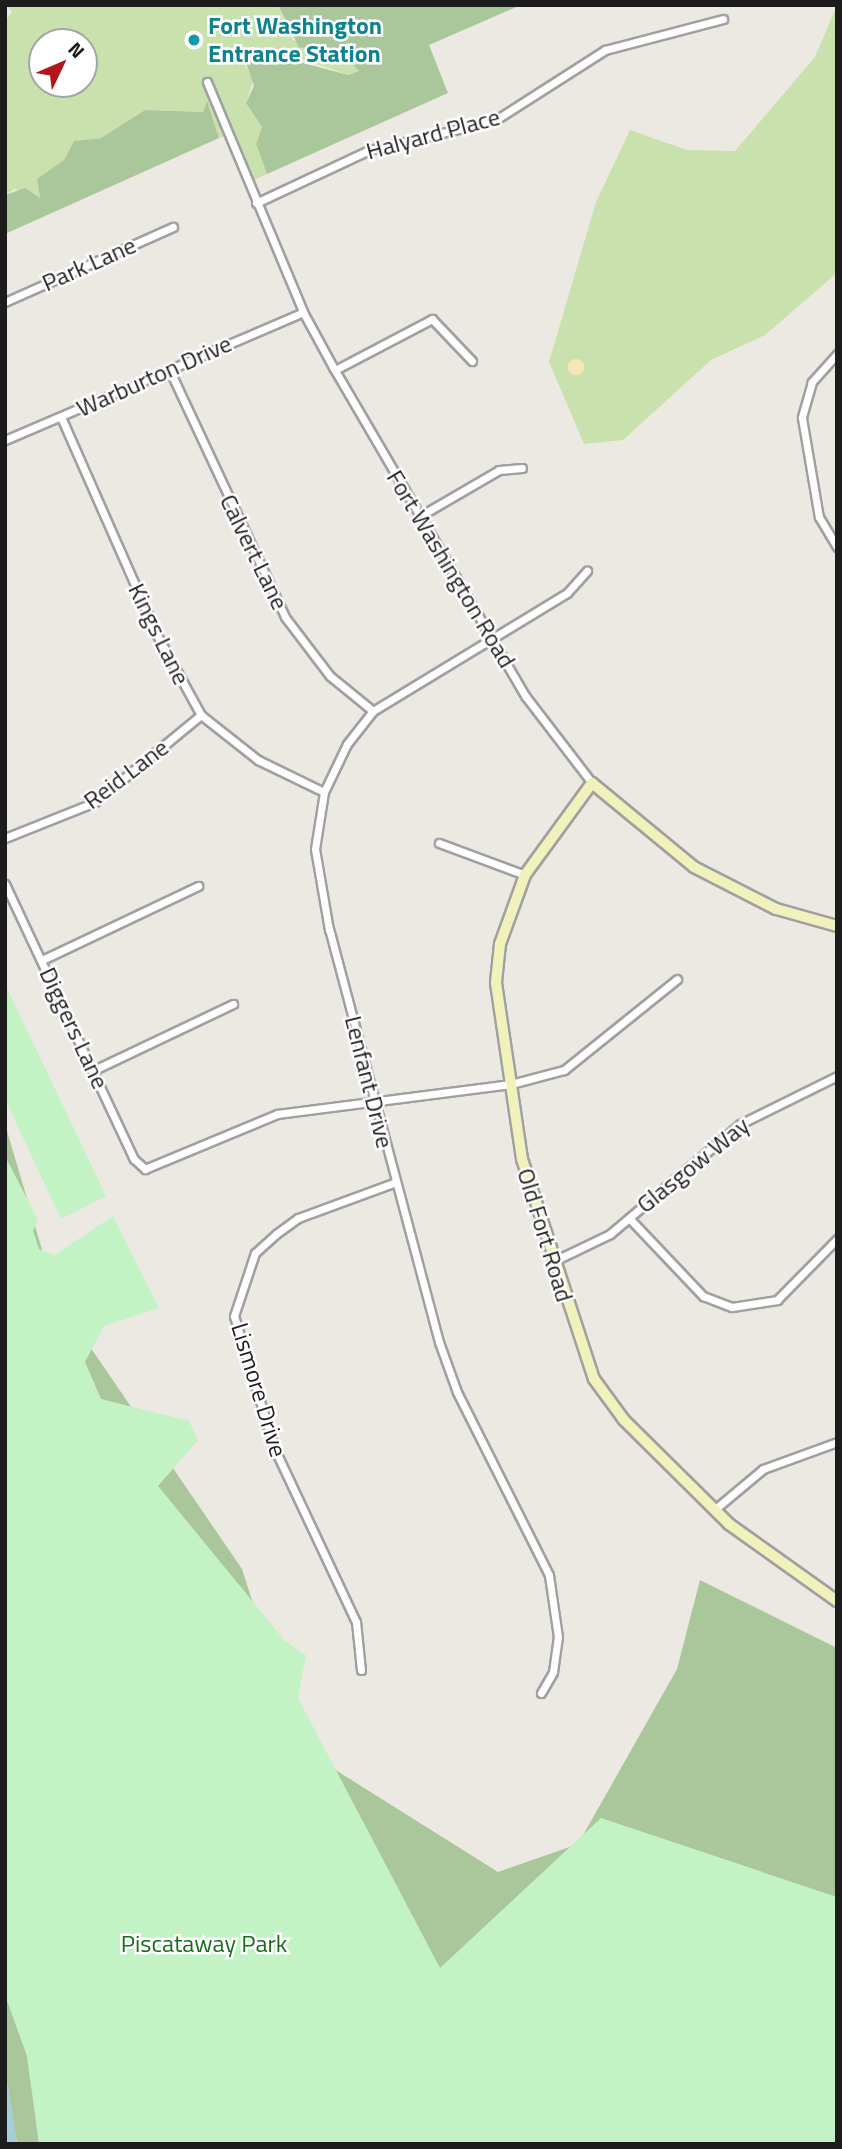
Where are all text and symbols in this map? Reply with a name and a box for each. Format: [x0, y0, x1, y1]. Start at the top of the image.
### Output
place label: Fort Washington Entrance Station [208, 12, 382, 68]
north arrow [28, 28, 98, 98]
marker: Fort Washington Entrance Station [186, 32, 202, 48]
text: N [62, 35, 92, 64]
street label: Halyard Place [363, 102, 503, 166]
street label: Park Lane [38, 231, 140, 297]
street label: Warburton Drive [72, 329, 236, 423]
street label: Fort Washington Road [381, 465, 521, 673]
street label: Calvert Lane [214, 490, 294, 614]
street label: Kings Lane [122, 579, 196, 689]
street label: Reid Lane [78, 733, 174, 815]
street label: Diggers Lane [33, 963, 115, 1093]
street label: Lenfant Drive [339, 1013, 399, 1151]
street label: Glasgow Way [631, 1111, 755, 1219]
street label: Old Fort Road [511, 1165, 579, 1305]
street label: Lismore Drive [225, 1320, 293, 1460]
park label: Piscataway Park [121, 1930, 287, 1958]

